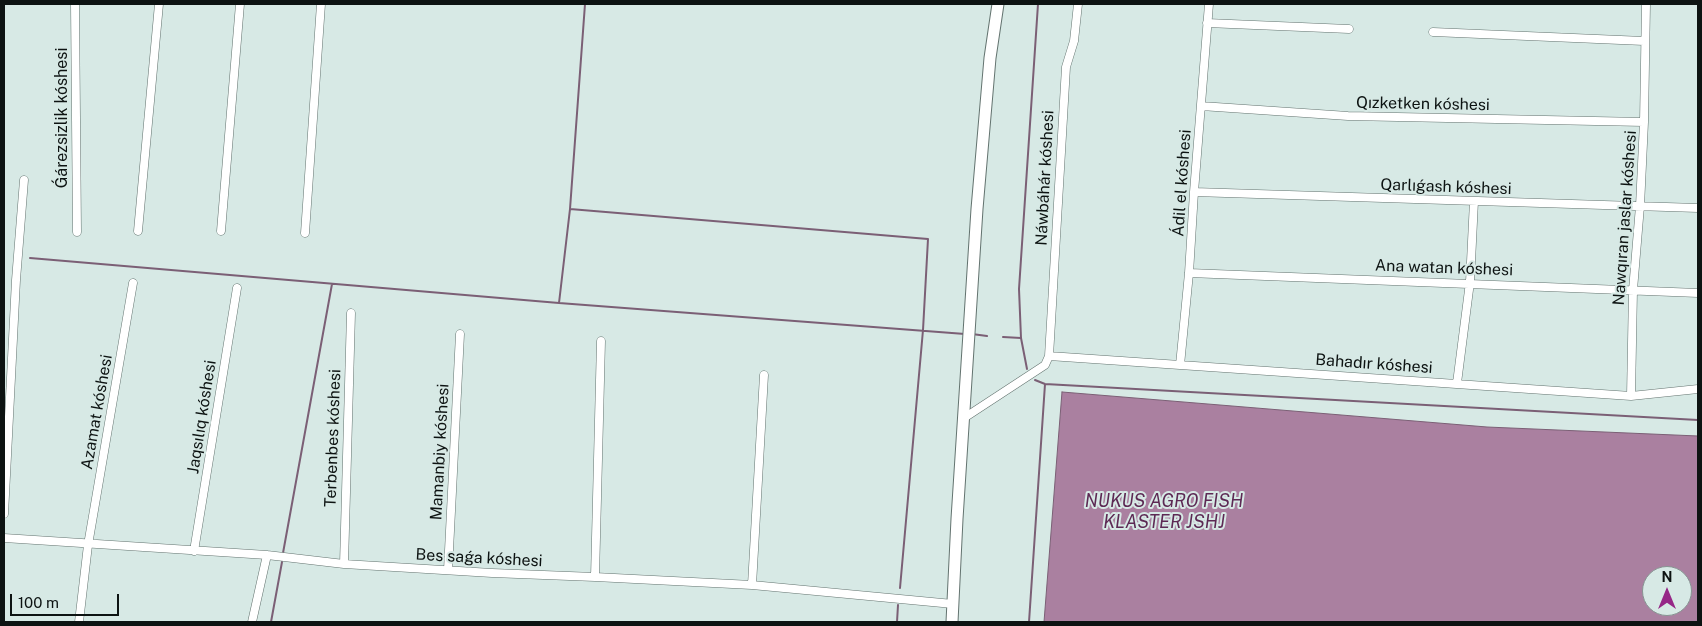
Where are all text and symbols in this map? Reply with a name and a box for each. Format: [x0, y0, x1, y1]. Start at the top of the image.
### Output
street label: Ǵárezsizlik kóshesi [52, 48, 72, 188]
street label: Qızketken kóshesi [1356, 93, 1490, 115]
street label: Náwbáhár kóshesi [1032, 110, 1058, 246]
street label: Ádil el kóshesi [1169, 129, 1195, 237]
street label: Nawqıran jaslar kóshesi [1609, 130, 1641, 306]
street label: Qarlıǵash kóshesi [1380, 175, 1512, 199]
street label: Ana watan kóshesi [1375, 256, 1513, 280]
street label: Bahadır kóshesi [1315, 350, 1433, 378]
street label: Azamat kóshesi [77, 353, 117, 471]
street label: Jaqsılıq kóshesi [184, 359, 220, 475]
street label: Terbenbes kóshesi [321, 369, 345, 507]
street label: Mamanbiy kóshesi [427, 383, 453, 521]
water label: NUKUS AGRO FISH KLASTER JSHJ [1085, 490, 1243, 532]
street label: Bes saǵa kóshesi [415, 545, 543, 571]
north arrow [1642, 566, 1692, 616]
text: N [1662, 569, 1672, 585]
scale bar [12, 584, 121, 616]
text: 100 m [18, 594, 59, 611]

